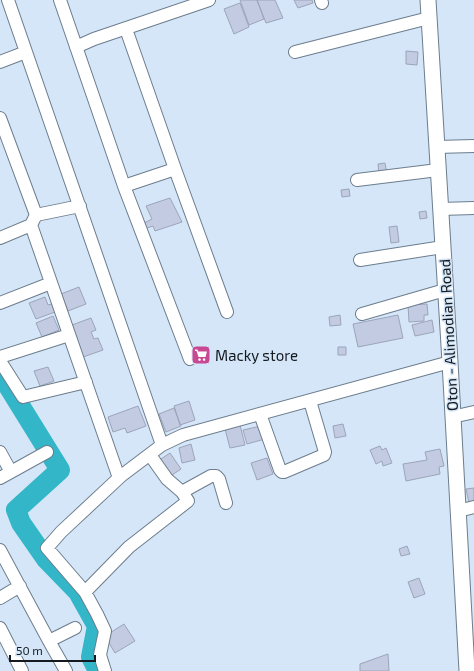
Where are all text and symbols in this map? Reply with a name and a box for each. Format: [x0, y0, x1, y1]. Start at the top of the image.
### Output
street label: Oton - Alimodian Road [435, 258, 461, 412]
supermarket icon: Macky store [190, 344, 212, 366]
place label: Macky store [215, 346, 298, 364]
scale bar [10, 637, 95, 663]
text: 50 m [16, 643, 43, 657]

